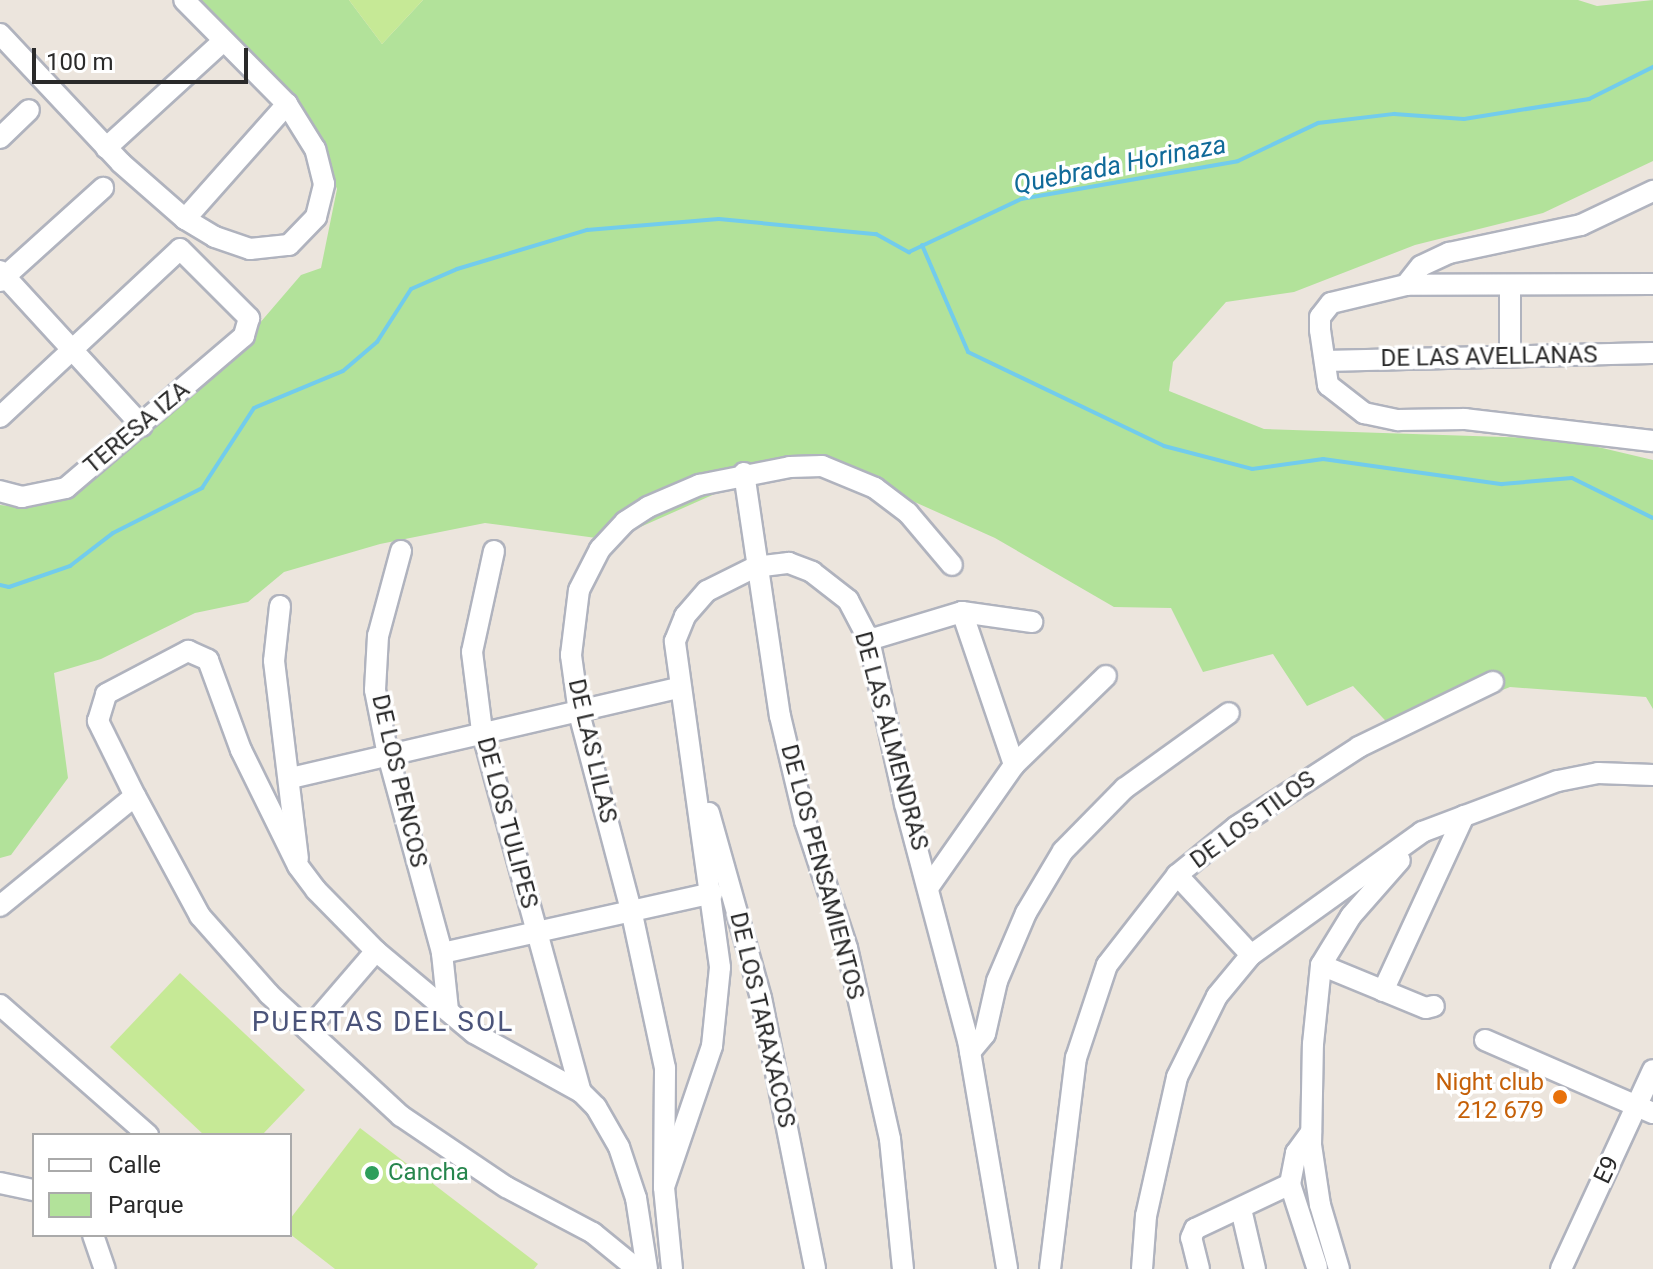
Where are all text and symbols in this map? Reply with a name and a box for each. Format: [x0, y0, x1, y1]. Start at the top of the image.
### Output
scale bar [36, 32, 252, 82]
text: 100 m [46, 48, 113, 76]
water label: Quebrada Horinaza [1011, 129, 1229, 201]
street label: DE LAS AVELLANAS [1380, 341, 1598, 373]
street label: TERESA IZA [78, 376, 196, 480]
street label: DE LAS ALMENDRAS [848, 629, 934, 853]
street label: DE LAS LILAS [561, 676, 623, 826]
street label: DE LOS PENCOS [365, 692, 433, 870]
street label: DE LOS TULIPES [470, 734, 544, 912]
street label: DE LOS PENSAMIENTOS [774, 741, 870, 1003]
street label: DE LOS TILOS [1185, 765, 1321, 875]
street label: DE LOS TARAXACOS [723, 909, 801, 1131]
district label: PUERTAS DEL SOL [252, 1005, 514, 1039]
place label: Night club 212 679 [1435, 1069, 1544, 1125]
marker: Night club 212 679 [1551, 1088, 1569, 1106]
legend [32, 1133, 292, 1237]
text: Calle [108, 1151, 161, 1179]
street label: E9 [1588, 1152, 1626, 1188]
place label: Cancha [388, 1159, 469, 1187]
marker: Cancha [363, 1164, 381, 1182]
text: Parque [108, 1191, 184, 1219]

